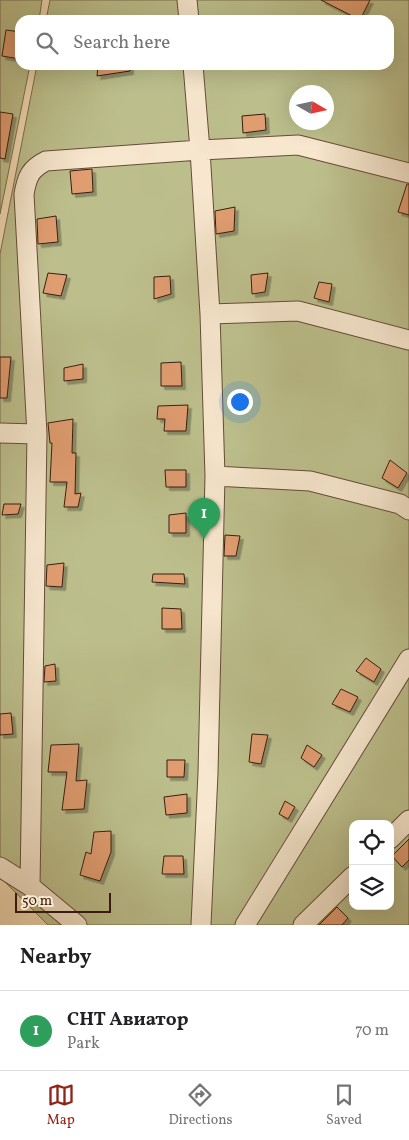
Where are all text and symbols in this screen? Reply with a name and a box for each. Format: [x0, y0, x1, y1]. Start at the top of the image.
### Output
search box [15, 15, 394, 70]
icon: search [33, 29, 61, 57]
text: Search here [73, 30, 170, 56]
north arrow [289, 85, 334, 130]
your location [227, 389, 253, 415]
pin: 1 [188, 498, 220, 539]
map controls [349, 820, 394, 910]
button: locate [349, 820, 394, 865]
button: layers [349, 865, 394, 910]
scale bar [15, 890, 111, 913]
text: 50 m [22, 892, 52, 911]
text: Nearby [20, 943, 91, 972]
text: СНТ Авиатор [67, 1007, 189, 1033]
text: 1 [33, 1020, 39, 1042]
text: 70 m [355, 1020, 389, 1042]
text: Park [67, 1033, 100, 1055]
tab: Map [47, 1081, 75, 1130]
tab: Directions [168, 1081, 233, 1130]
tab: Saved [326, 1081, 362, 1130]

